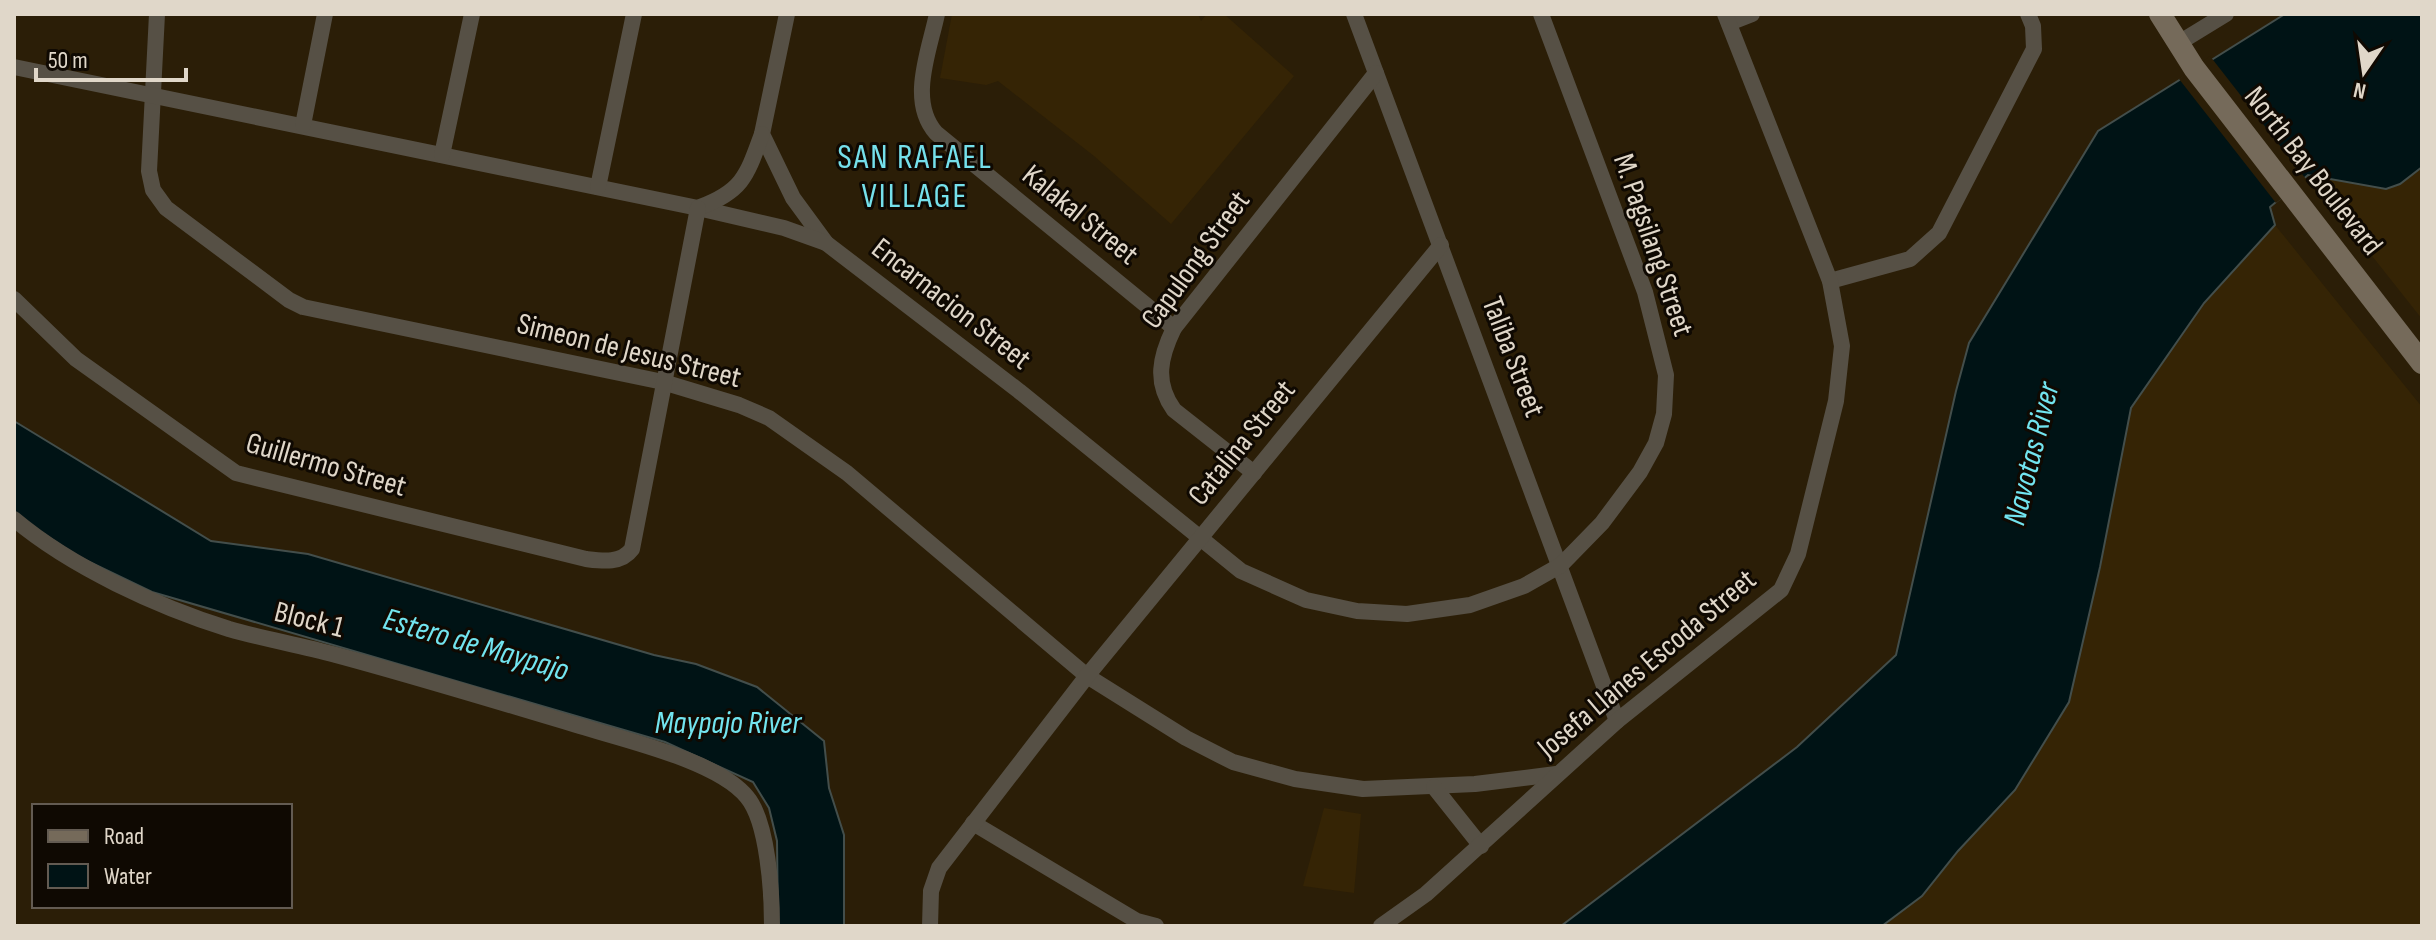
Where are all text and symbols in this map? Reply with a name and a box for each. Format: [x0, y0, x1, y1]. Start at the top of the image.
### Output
scale bar [36, 32, 186, 82]
north arrow [2324, 32, 2404, 112]
text: 50 m [48, 46, 88, 75]
street label: North Bay Boulevard [2236, 80, 2390, 262]
district label: SAN RAFAEL VILLAGE [837, 137, 993, 217]
street label: M. Pagsilang Street [1605, 149, 1701, 341]
street label: Kalakal Street [1015, 157, 1145, 273]
street label: Capulong Street [1134, 184, 1258, 336]
street label: Encarnacion Street [864, 231, 1038, 377]
street label: Taliba Street [1474, 292, 1552, 422]
street label: Simeon de Jesus Street [513, 306, 745, 396]
street label: Catalina Street [1181, 373, 1303, 513]
water label: Navotas River [1995, 378, 2069, 529]
street label: Guillermo Street [242, 425, 410, 505]
street label: Josefa Llanes Escoda Street [1530, 562, 1764, 767]
street label: Block 1 [271, 594, 348, 646]
water label: Estero de Maypajo [379, 600, 573, 690]
water label: Maypajo River [655, 704, 802, 743]
legend [32, 804, 292, 908]
text: Road [104, 822, 144, 851]
text: Water [104, 862, 152, 891]

